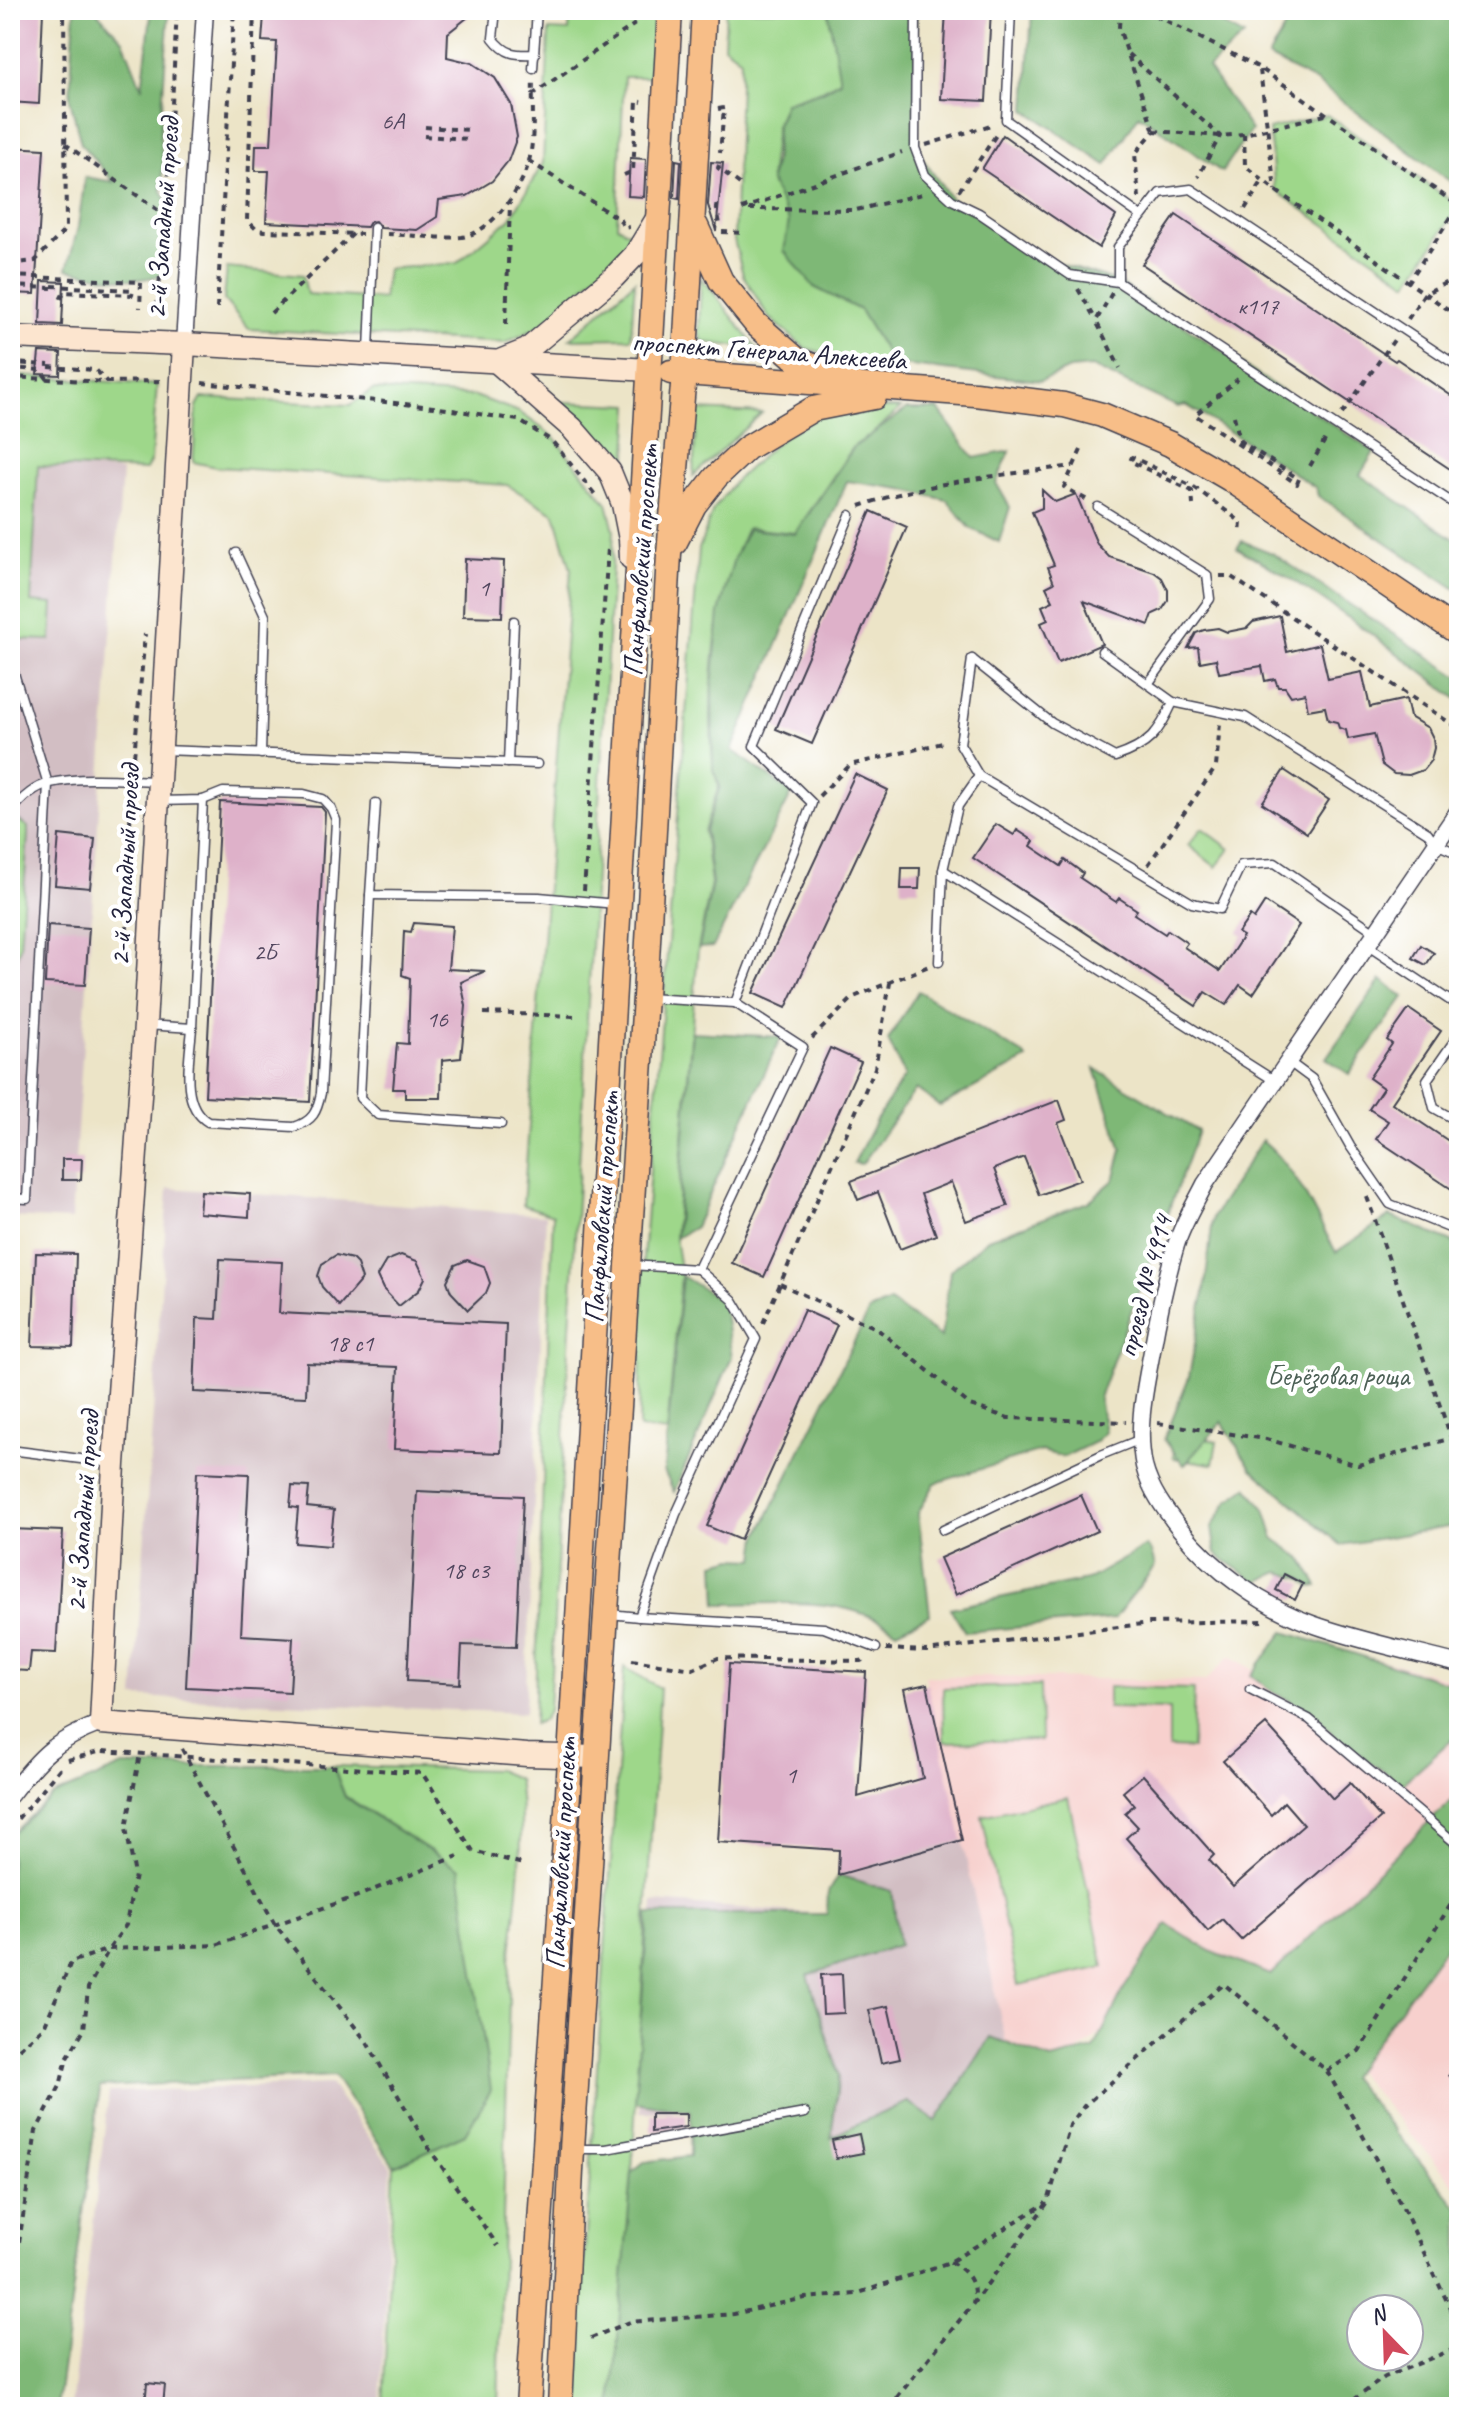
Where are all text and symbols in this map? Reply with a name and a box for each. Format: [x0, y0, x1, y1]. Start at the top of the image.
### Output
house number: 6А [382, 106, 405, 136]
street label: 2-й Западный проезд [138, 113, 187, 320]
house number: к117 [1237, 291, 1280, 321]
street label: проспект Генерала Алексеева [631, 323, 909, 378]
street label: Панфиловский проспект [615, 442, 666, 677]
house number: 1 [479, 573, 491, 603]
street label: 2-й Западный проезд [102, 760, 147, 967]
house number: 2Б [253, 937, 280, 967]
house number: 16 [426, 1004, 449, 1034]
street label: Панфиловский проспект [576, 1089, 627, 1324]
street label: проезд № 4914 [1109, 1209, 1181, 1361]
house number: 18 с1 [327, 1328, 375, 1358]
park label: Берёзовая роща [1267, 1358, 1411, 1394]
street label: 2-й Западный проезд [58, 1406, 107, 1613]
house number: 18 с3 [443, 1555, 492, 1585]
street label: Панфиловский проспект [537, 1735, 584, 1970]
house number: 1 [786, 1760, 798, 1790]
north arrow [1345, 2293, 1425, 2373]
text: N [1366, 2299, 1392, 2331]

